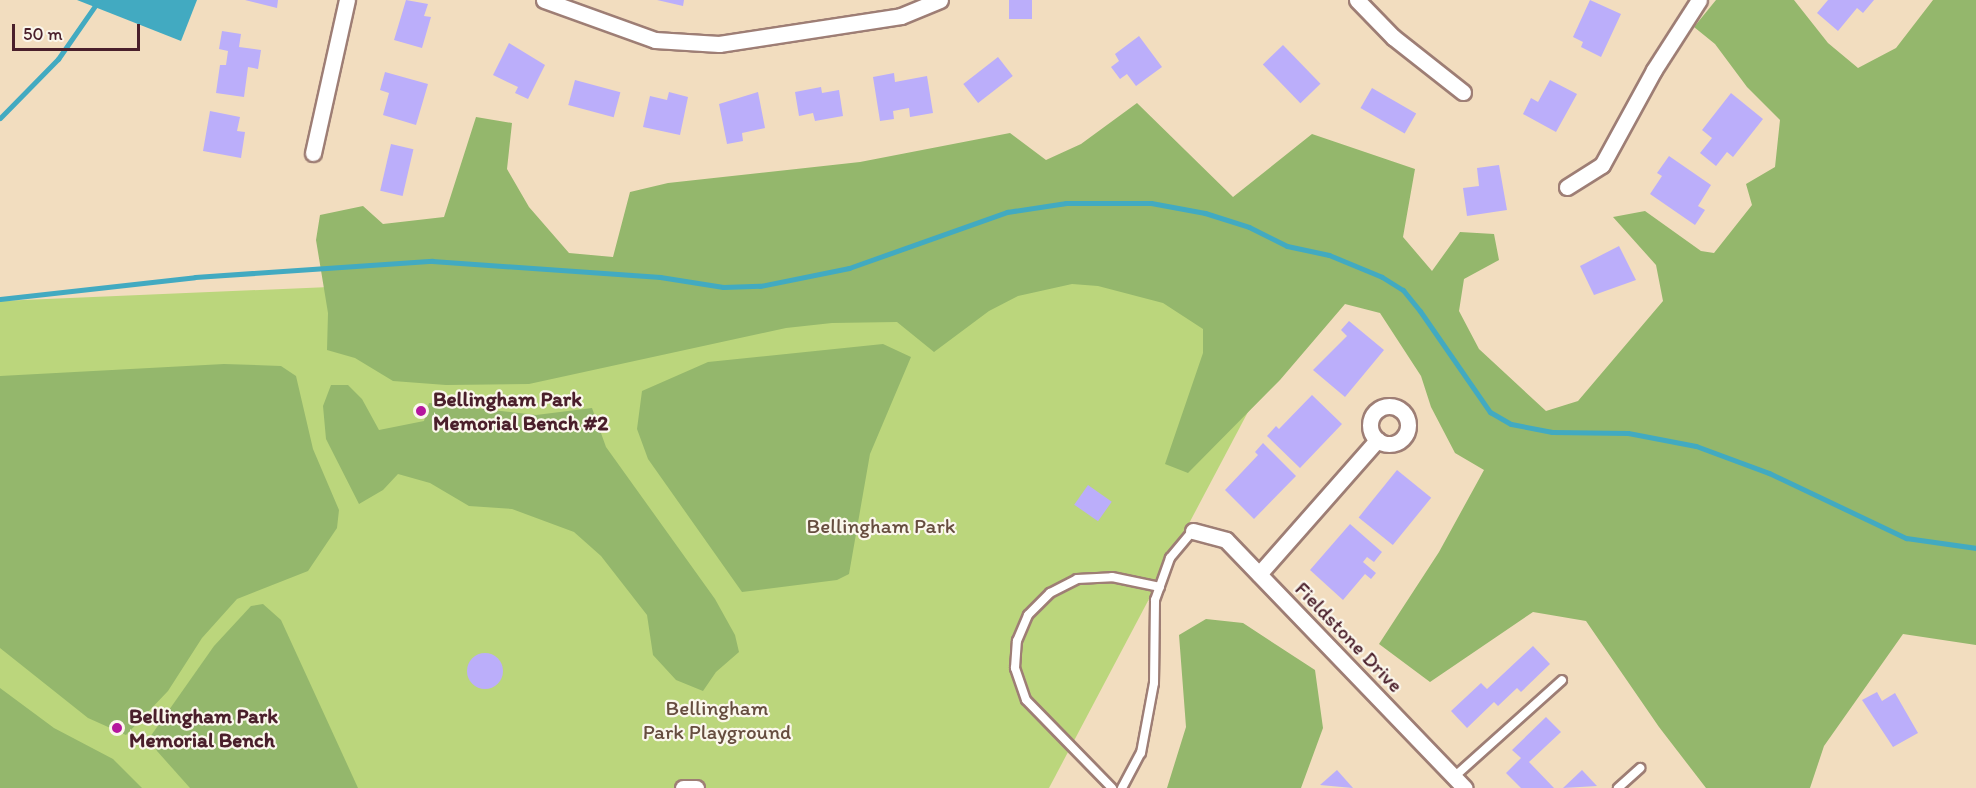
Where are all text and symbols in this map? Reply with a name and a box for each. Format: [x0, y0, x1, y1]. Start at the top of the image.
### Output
scale bar [15, 12, 142, 50]
text: 50 m [23, 23, 63, 45]
place label: Bellingham Park Memorial Bench #2 [433, 386, 608, 436]
marker: Bellingham Park Memorial Bench #2 [414, 404, 428, 418]
park label: Bellingham Park [807, 513, 955, 539]
street label: Fieldstone Drive [1290, 576, 1408, 698]
park label: Bellingham Park Playground [643, 695, 791, 745]
place label: Bellingham Park Memorial Bench [129, 703, 278, 753]
marker: Bellingham Park Memorial Bench [110, 721, 124, 735]

